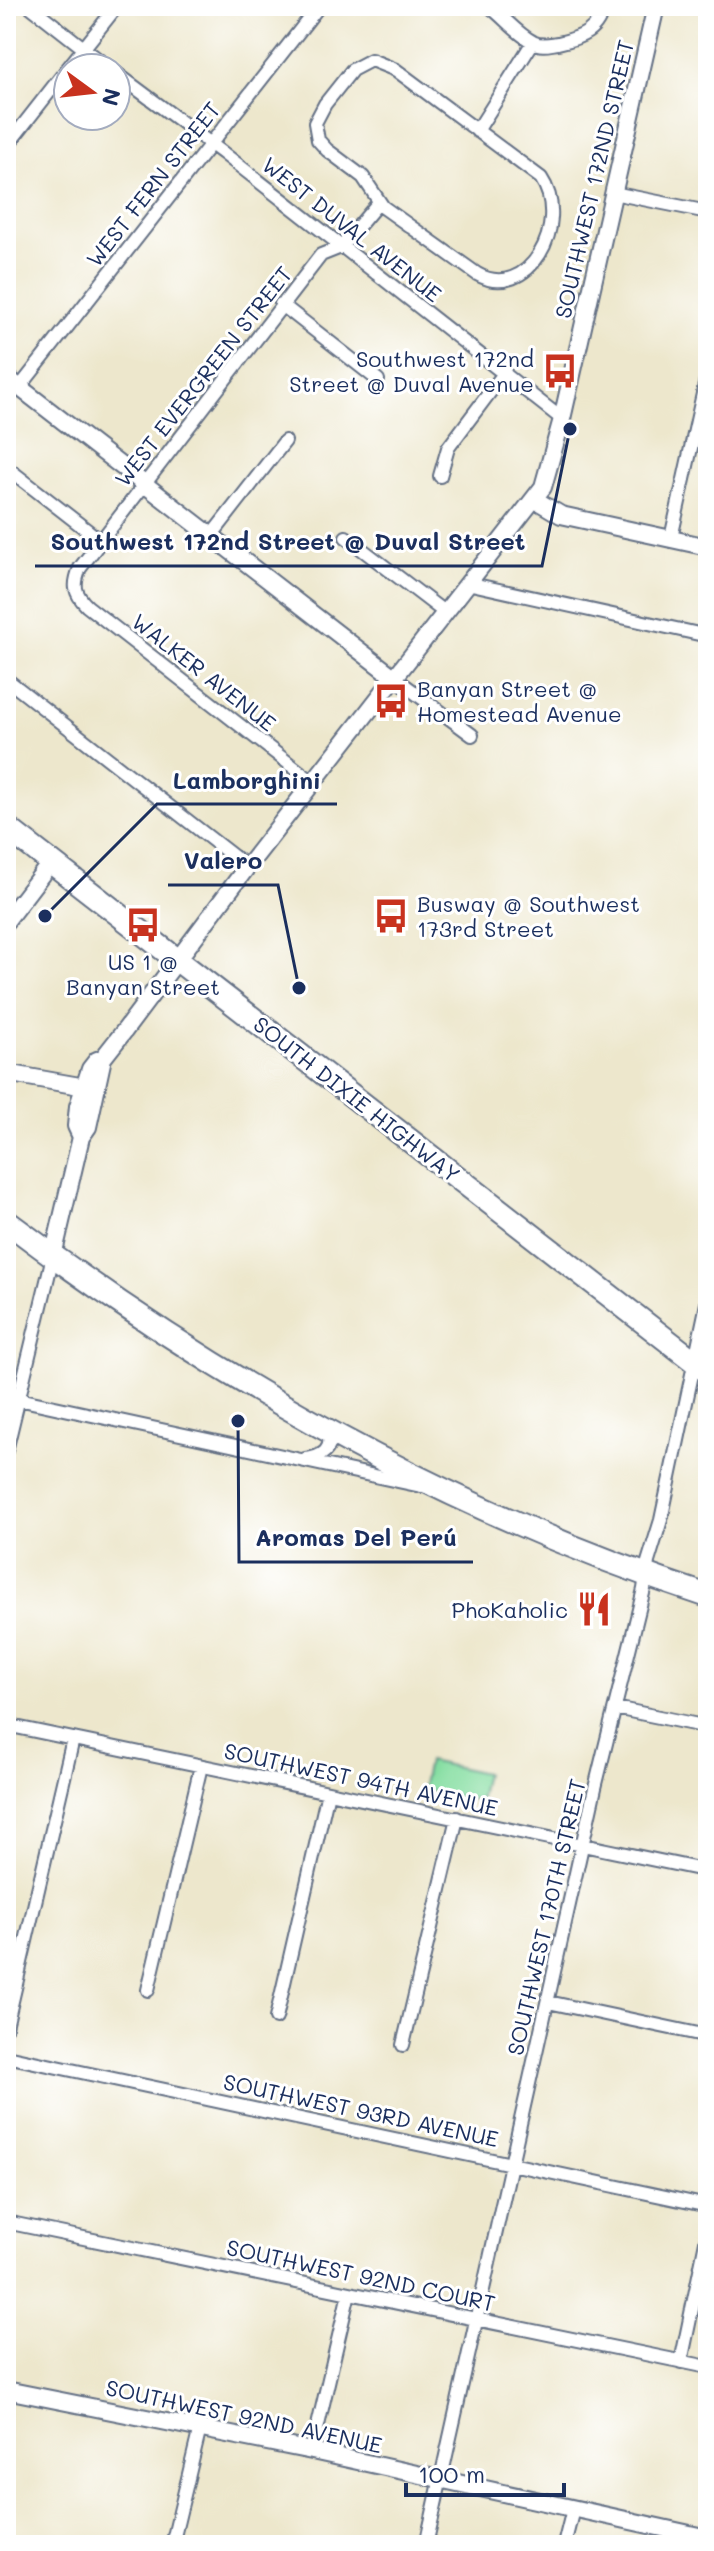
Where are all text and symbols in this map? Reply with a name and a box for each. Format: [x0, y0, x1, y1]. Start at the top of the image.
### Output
street label: SOUTHWEST 172ND STREET [548, 37, 640, 321]
north arrow [52, 52, 132, 132]
street label: WEST FERN STREET [80, 96, 226, 272]
street label: WEST DUVAL AVENUE [256, 150, 448, 308]
street label: WEST EVERGREEN STREET [108, 260, 298, 492]
place label: Southwest 172nd Street @ Duval Avenue [289, 344, 534, 398]
bus stop icon: Southwest 172nd Street @ Duval Avenue [541, 352, 579, 390]
callout: Southwest 172nd Street @ Duval Street [35, 518, 542, 566]
text: Southwest 172nd Street @ Duval Street [51, 525, 525, 556]
street label: WALKER AVENUE [126, 607, 282, 737]
place label: Banyan Street @ Homestead Avenue [417, 674, 622, 728]
bus stop icon: Banyan Street @ Homestead Avenue [372, 682, 410, 720]
callout: Lamborghini [157, 756, 337, 804]
text: Lamborghini [173, 764, 321, 795]
callout: Valero [168, 837, 278, 885]
text: Valero [184, 844, 262, 875]
place label: Busway @ Southwest 173rd Street [417, 889, 640, 943]
bus stop icon: Busway @ Southwest 173rd Street [372, 897, 410, 935]
bus stop icon: US 1 @ Banyan Street [124, 906, 162, 944]
place label: US 1 @ Banyan Street [66, 947, 220, 1001]
street label: SOUTH DIXIE HIGHWAY [248, 1009, 466, 1189]
callout: Aromas Del Perú [239, 1514, 473, 1562]
text: Aromas Del Perú [255, 1521, 457, 1552]
restaurant icon: PhoKaholic [575, 1590, 613, 1628]
place label: PhoKaholic [451, 1595, 568, 1624]
street label: SOUTHWEST 94TH AVENUE [221, 1736, 501, 1822]
street label: SOUTHWEST 170TH STREET [500, 1776, 592, 2058]
street label: SOUTHWEST 93RD AVENUE [221, 2067, 501, 2153]
street label: SOUTHWEST 92ND COURT [224, 2232, 498, 2318]
street label: SOUTHWEST 92ND AVENUE [103, 2373, 385, 2459]
scale bar [406, 2447, 564, 2497]
text: 100 m [418, 2458, 485, 2489]

